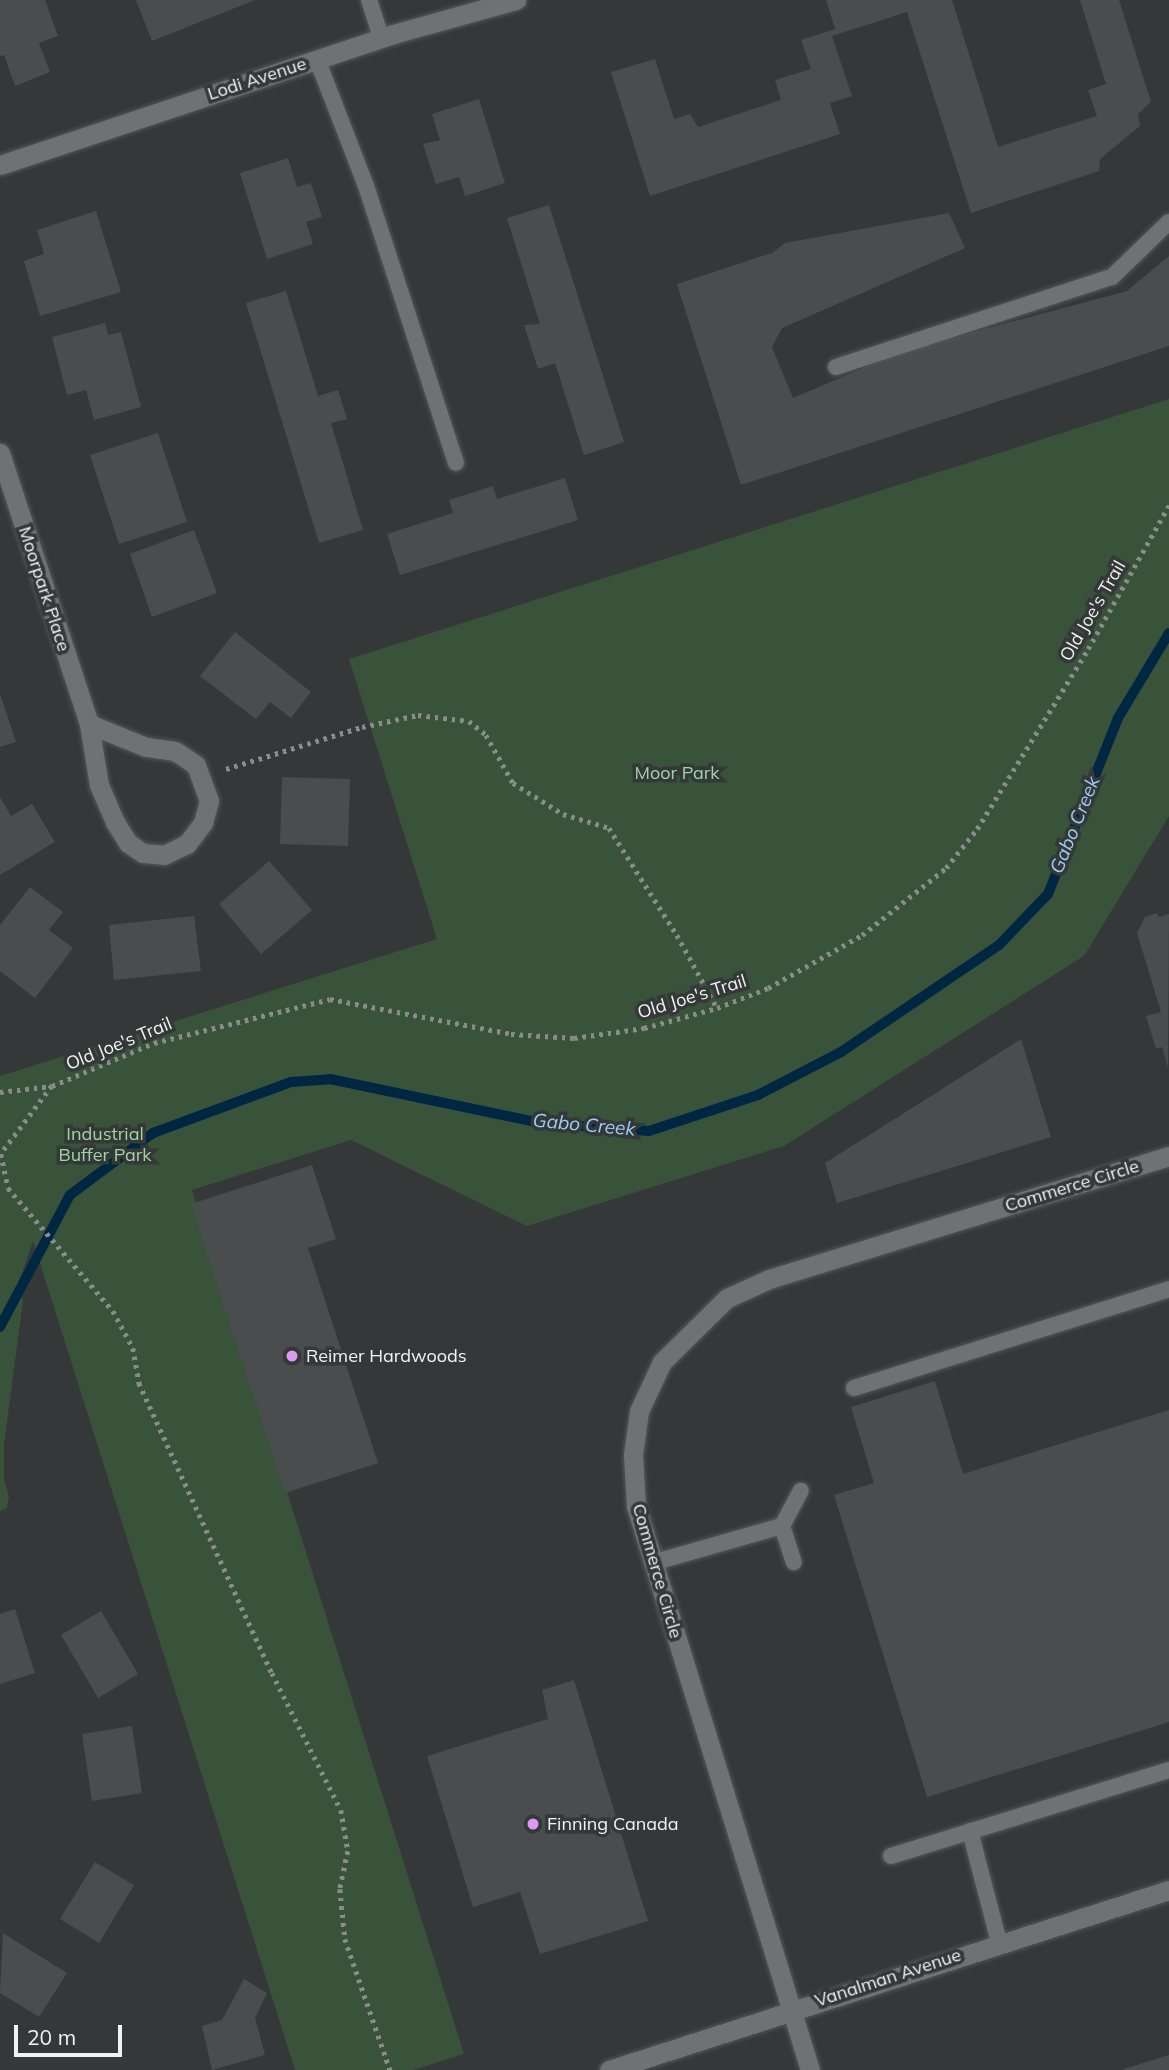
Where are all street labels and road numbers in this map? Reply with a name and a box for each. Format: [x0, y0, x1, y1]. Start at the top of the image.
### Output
street label: Lodi Avenue [205, 53, 309, 105]
street label: Moorpark Place [14, 524, 74, 654]
street label: Old Joe's Trail [1056, 557, 1130, 665]
street label: Old Joe's Trail [635, 970, 749, 1024]
street label: Old Joe's Trail [63, 1013, 175, 1075]
street label: Commerce Circle [1002, 1155, 1142, 1217]
street label: Commerce Circle [627, 1501, 687, 1641]
street label: Vanalman Avenue [812, 1944, 964, 2012]

